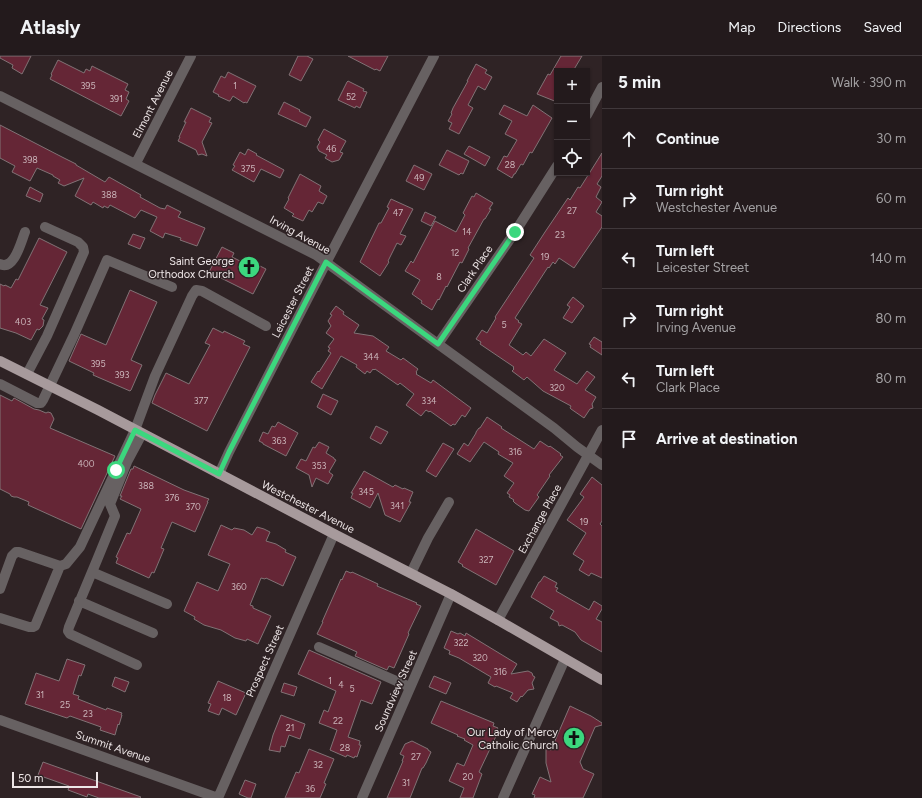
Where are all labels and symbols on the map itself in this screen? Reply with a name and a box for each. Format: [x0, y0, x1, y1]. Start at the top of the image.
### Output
street label: Elmont Avenue [130, 68, 176, 140]
house number: 395 [80, 80, 96, 91]
house number: 1 [233, 80, 237, 91]
house number: 52 [346, 91, 356, 102]
house number: 391 [109, 93, 123, 104]
house number: 46 [326, 143, 336, 154]
house number: 398 [22, 154, 38, 165]
house number: 28 [505, 159, 516, 170]
house number: 375 [241, 163, 255, 174]
house number: 49 [414, 172, 424, 183]
house number: 388 [101, 189, 117, 200]
house number: 27 [567, 205, 577, 216]
house number: 47 [393, 207, 403, 218]
street label: Irving Avenue [267, 213, 333, 257]
route end [506, 223, 524, 241]
house number: 14 [462, 226, 472, 237]
house number: 23 [555, 229, 565, 240]
street label: Clark Place [454, 243, 496, 295]
house number: 12 [451, 247, 459, 258]
house number: 19 [541, 251, 549, 262]
church icon: Saint George Orthodox Church [236, 254, 262, 280]
place label: Saint George Orthodox Church [148, 255, 234, 281]
street label: Leicester Street [269, 264, 317, 340]
house number: 8 [436, 271, 442, 282]
house number: 403 [15, 316, 31, 327]
house number: 5 [501, 319, 507, 330]
house number: 344 [363, 351, 379, 362]
house number: 395 [90, 358, 106, 369]
house number: 393 [115, 369, 130, 380]
house number: 320 [549, 382, 565, 393]
house number: 377 [194, 395, 208, 406]
house number: 334 [421, 395, 437, 406]
house number: 363 [272, 435, 287, 446]
house number: 316 [508, 446, 522, 457]
house number: 400 [77, 458, 95, 469]
house number: 353 [312, 460, 327, 471]
route start [107, 461, 125, 479]
street label: Westchester Avenue [259, 478, 357, 536]
house number: 388 [138, 480, 154, 491]
street label: Exchange Place [516, 482, 564, 556]
house number: 345 [358, 486, 374, 497]
house number: 376 [165, 492, 179, 503]
house number: 341 [390, 500, 404, 511]
house number: 370 [185, 501, 201, 512]
house number: 19 [580, 516, 588, 527]
house number: 327 [479, 554, 494, 565]
house number: 360 [231, 581, 247, 592]
street label: Prospect Street [243, 623, 287, 699]
house number: 322 [454, 637, 468, 648]
street label: Soundview Street [372, 648, 420, 734]
house number: 320 [472, 652, 488, 663]
house number: 316 [493, 666, 507, 677]
house number: 1 [328, 675, 332, 686]
house number: 4 [338, 679, 344, 690]
house number: 5 [349, 683, 355, 694]
house number: 31 [36, 689, 44, 700]
house number: 18 [222, 692, 232, 703]
house number: 25 [60, 699, 70, 710]
house number: 23 [83, 708, 93, 719]
house number: 22 [333, 715, 343, 726]
house number: 21 [286, 722, 294, 733]
church icon: Our Lady of Mercy Catholic Church [561, 725, 587, 751]
place label: Our Lady of Mercy Catholic Church [467, 726, 558, 752]
street label: Summit Avenue [74, 728, 152, 766]
house number: 28 [340, 742, 351, 753]
house number: 27 [411, 751, 421, 762]
house number: 32 [313, 759, 323, 770]
scale bar [12, 770, 98, 789]
house number: 20 [463, 771, 474, 782]
house number: 31 [402, 777, 410, 788]
house number: 36 [305, 783, 315, 794]

